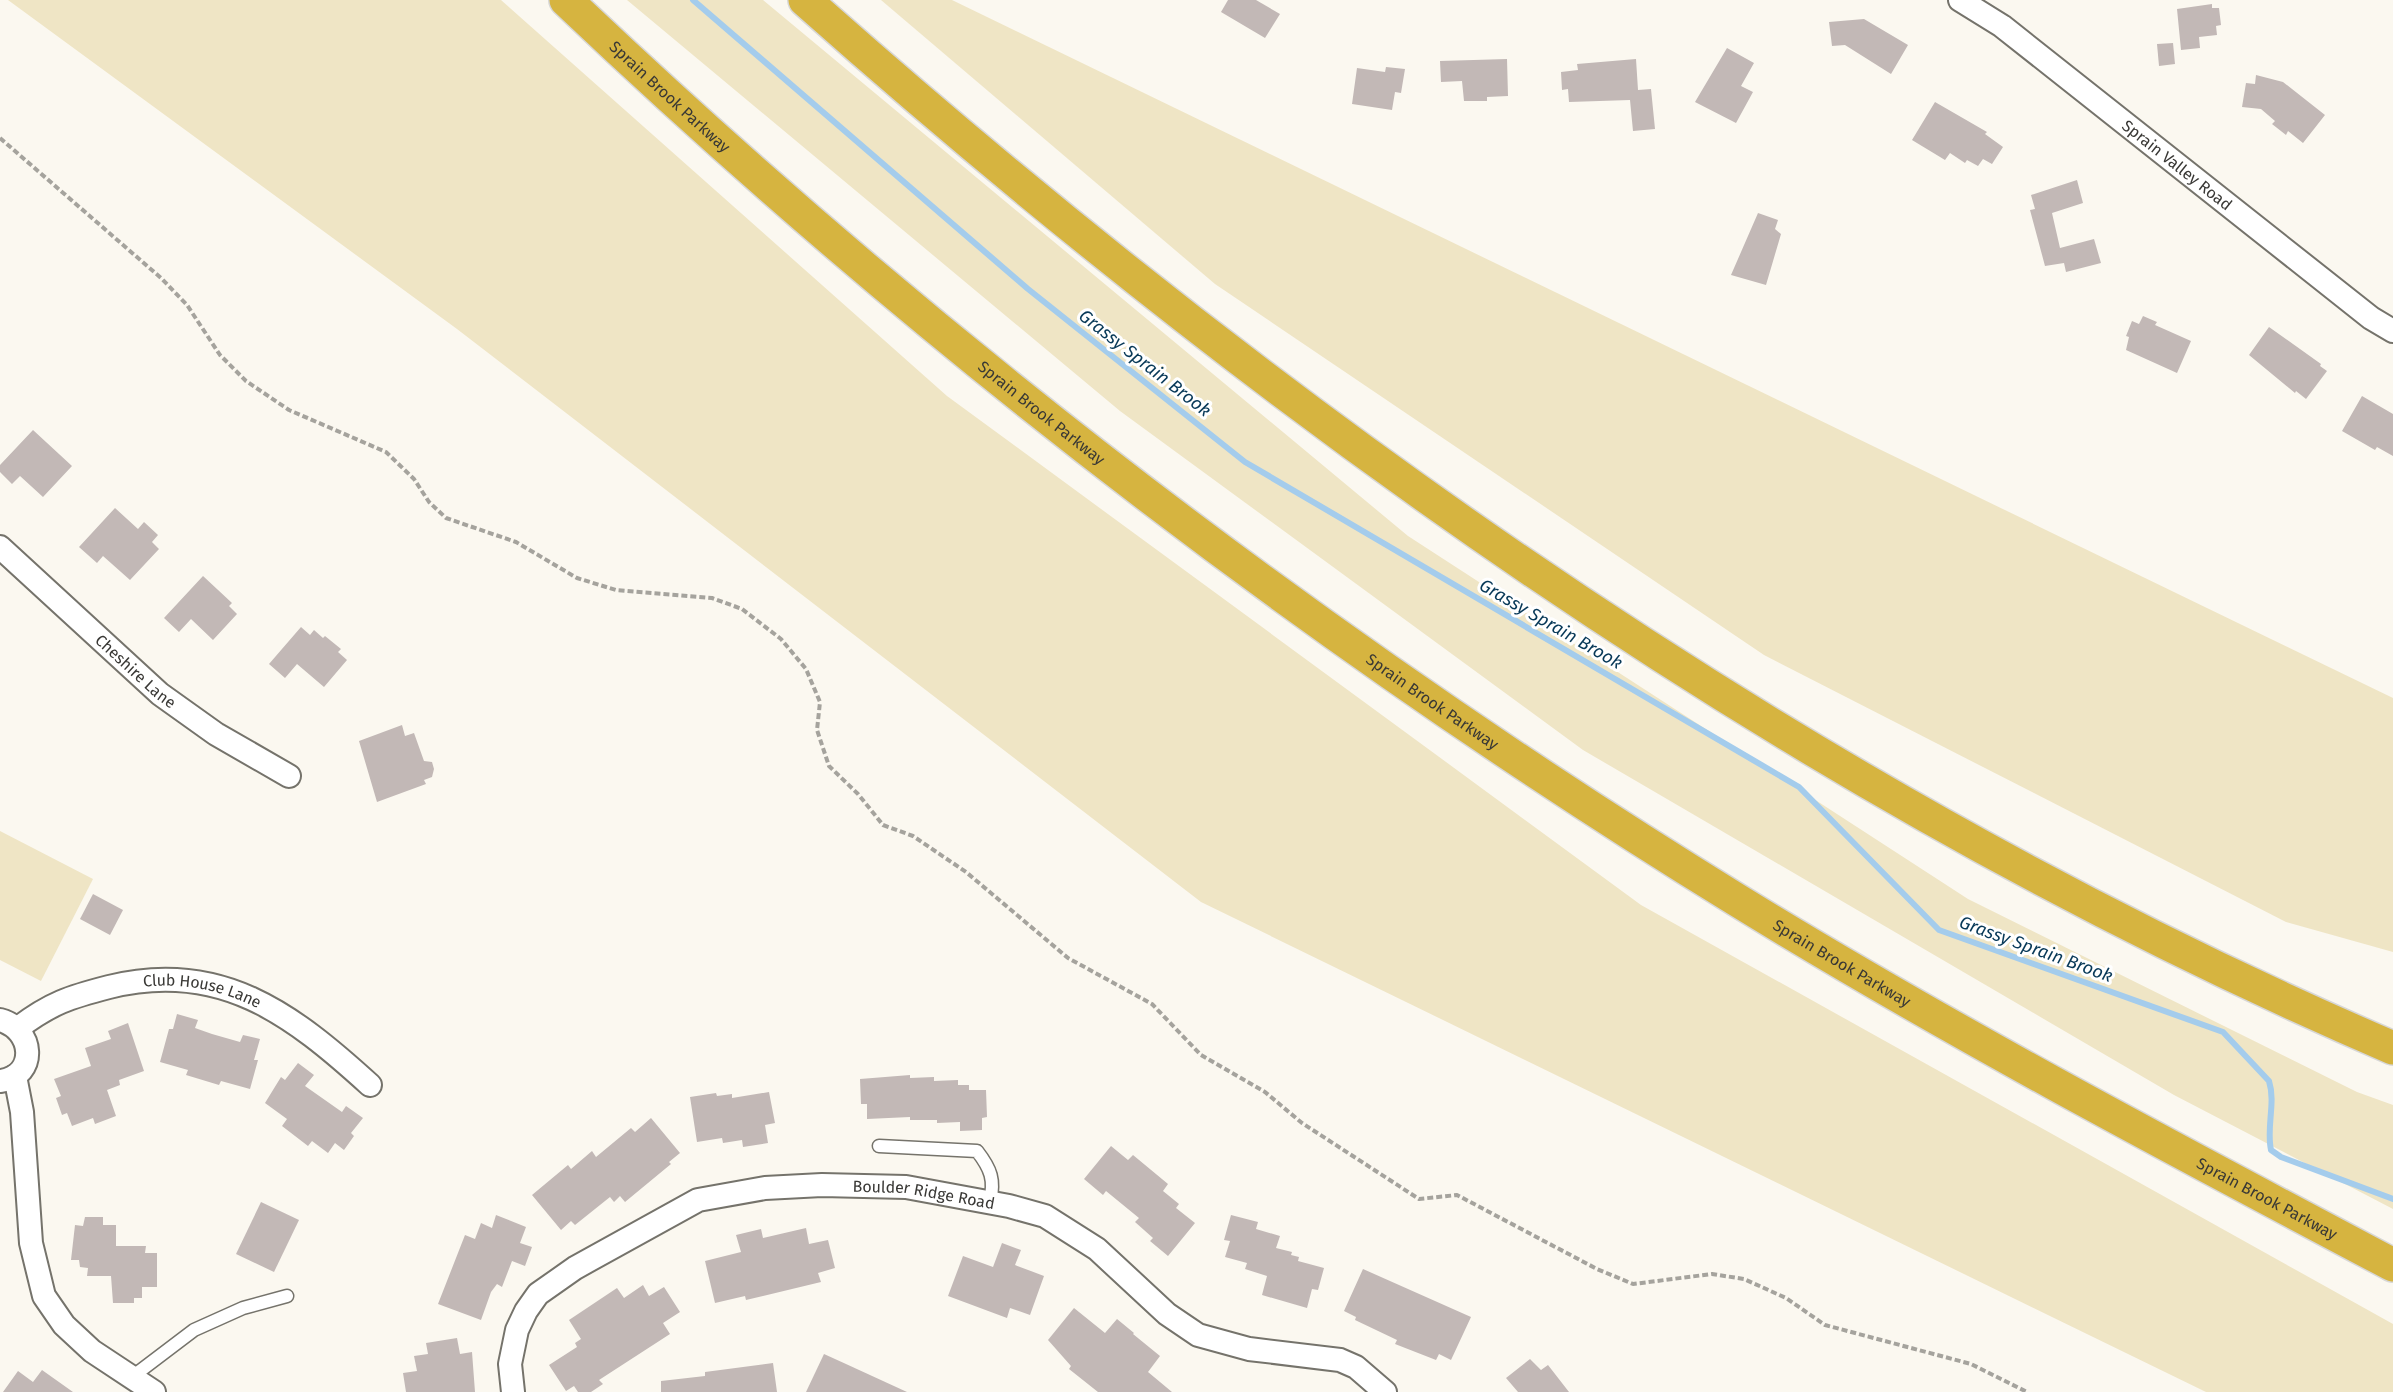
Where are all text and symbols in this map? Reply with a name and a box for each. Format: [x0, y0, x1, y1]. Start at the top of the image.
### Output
street label: Sprain Brook Parkway [606, 37, 735, 156]
street label: Sprain Valley Road [2119, 116, 2236, 214]
water label: Grassy Sprain Brook [1074, 304, 1216, 422]
street label: Sprain Brook Parkway [975, 356, 1109, 469]
water label: Grassy Sprain Brook [1475, 574, 1627, 674]
street label: Cheshire Lane [92, 630, 180, 712]
street label: Sprain Brook Parkway [1363, 649, 1503, 754]
water label: Grassy Sprain Brook [1956, 911, 2116, 987]
street label: Sprain Brook Parkway [1770, 915, 1914, 1011]
street label: Club House Lane [142, 970, 265, 1012]
street label: Sprain Brook Parkway [2194, 1153, 2341, 1243]
street label: Boulder Ridge Road [852, 1176, 996, 1213]

